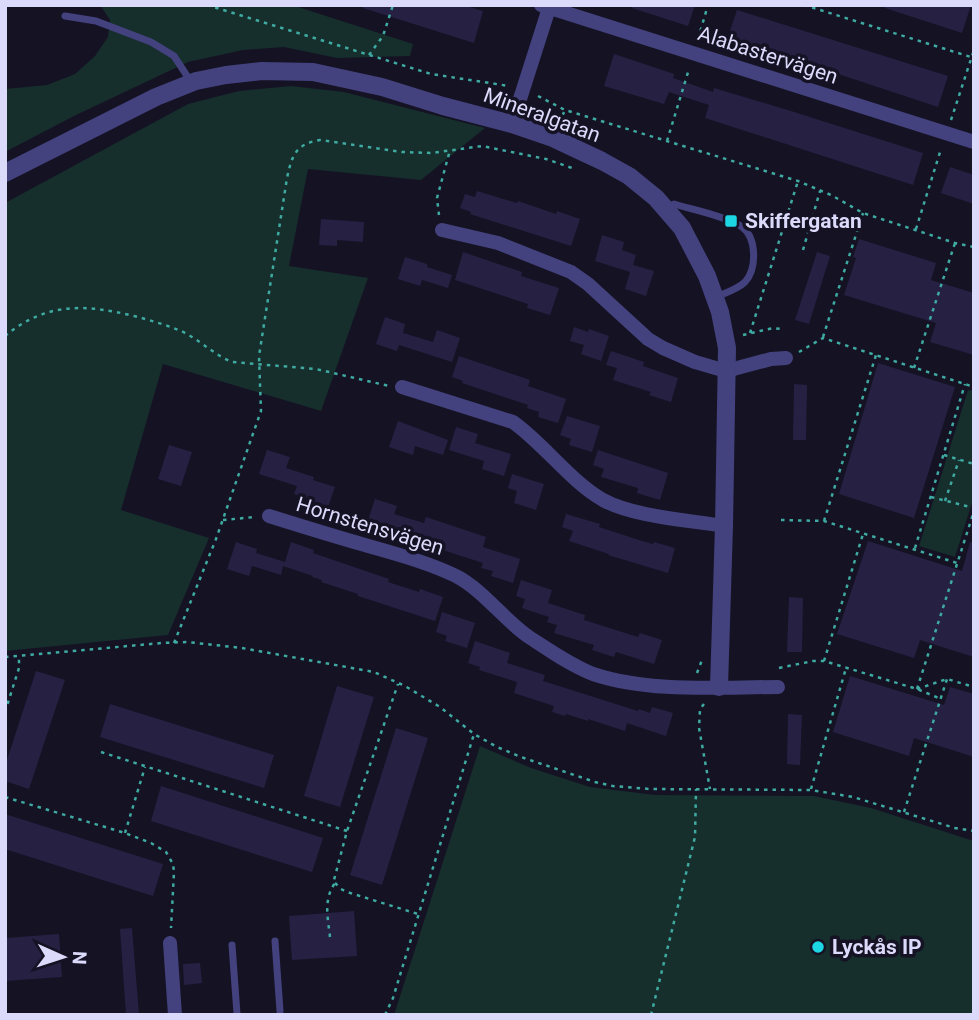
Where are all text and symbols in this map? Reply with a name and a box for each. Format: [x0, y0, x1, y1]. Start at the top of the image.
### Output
street label: Alabastervägen [695, 21, 841, 89]
street label: Mineralgatan [480, 83, 604, 147]
place label: Skiffergatan [745, 209, 862, 233]
marker: Skiffergatan [723, 213, 739, 229]
street label: Hornstensvägen [293, 492, 447, 560]
north arrow [28, 922, 98, 992]
place label: Lyckås IP [832, 935, 922, 959]
marker: Lyckås IP [810, 939, 826, 955]
text: N [68, 951, 91, 965]

